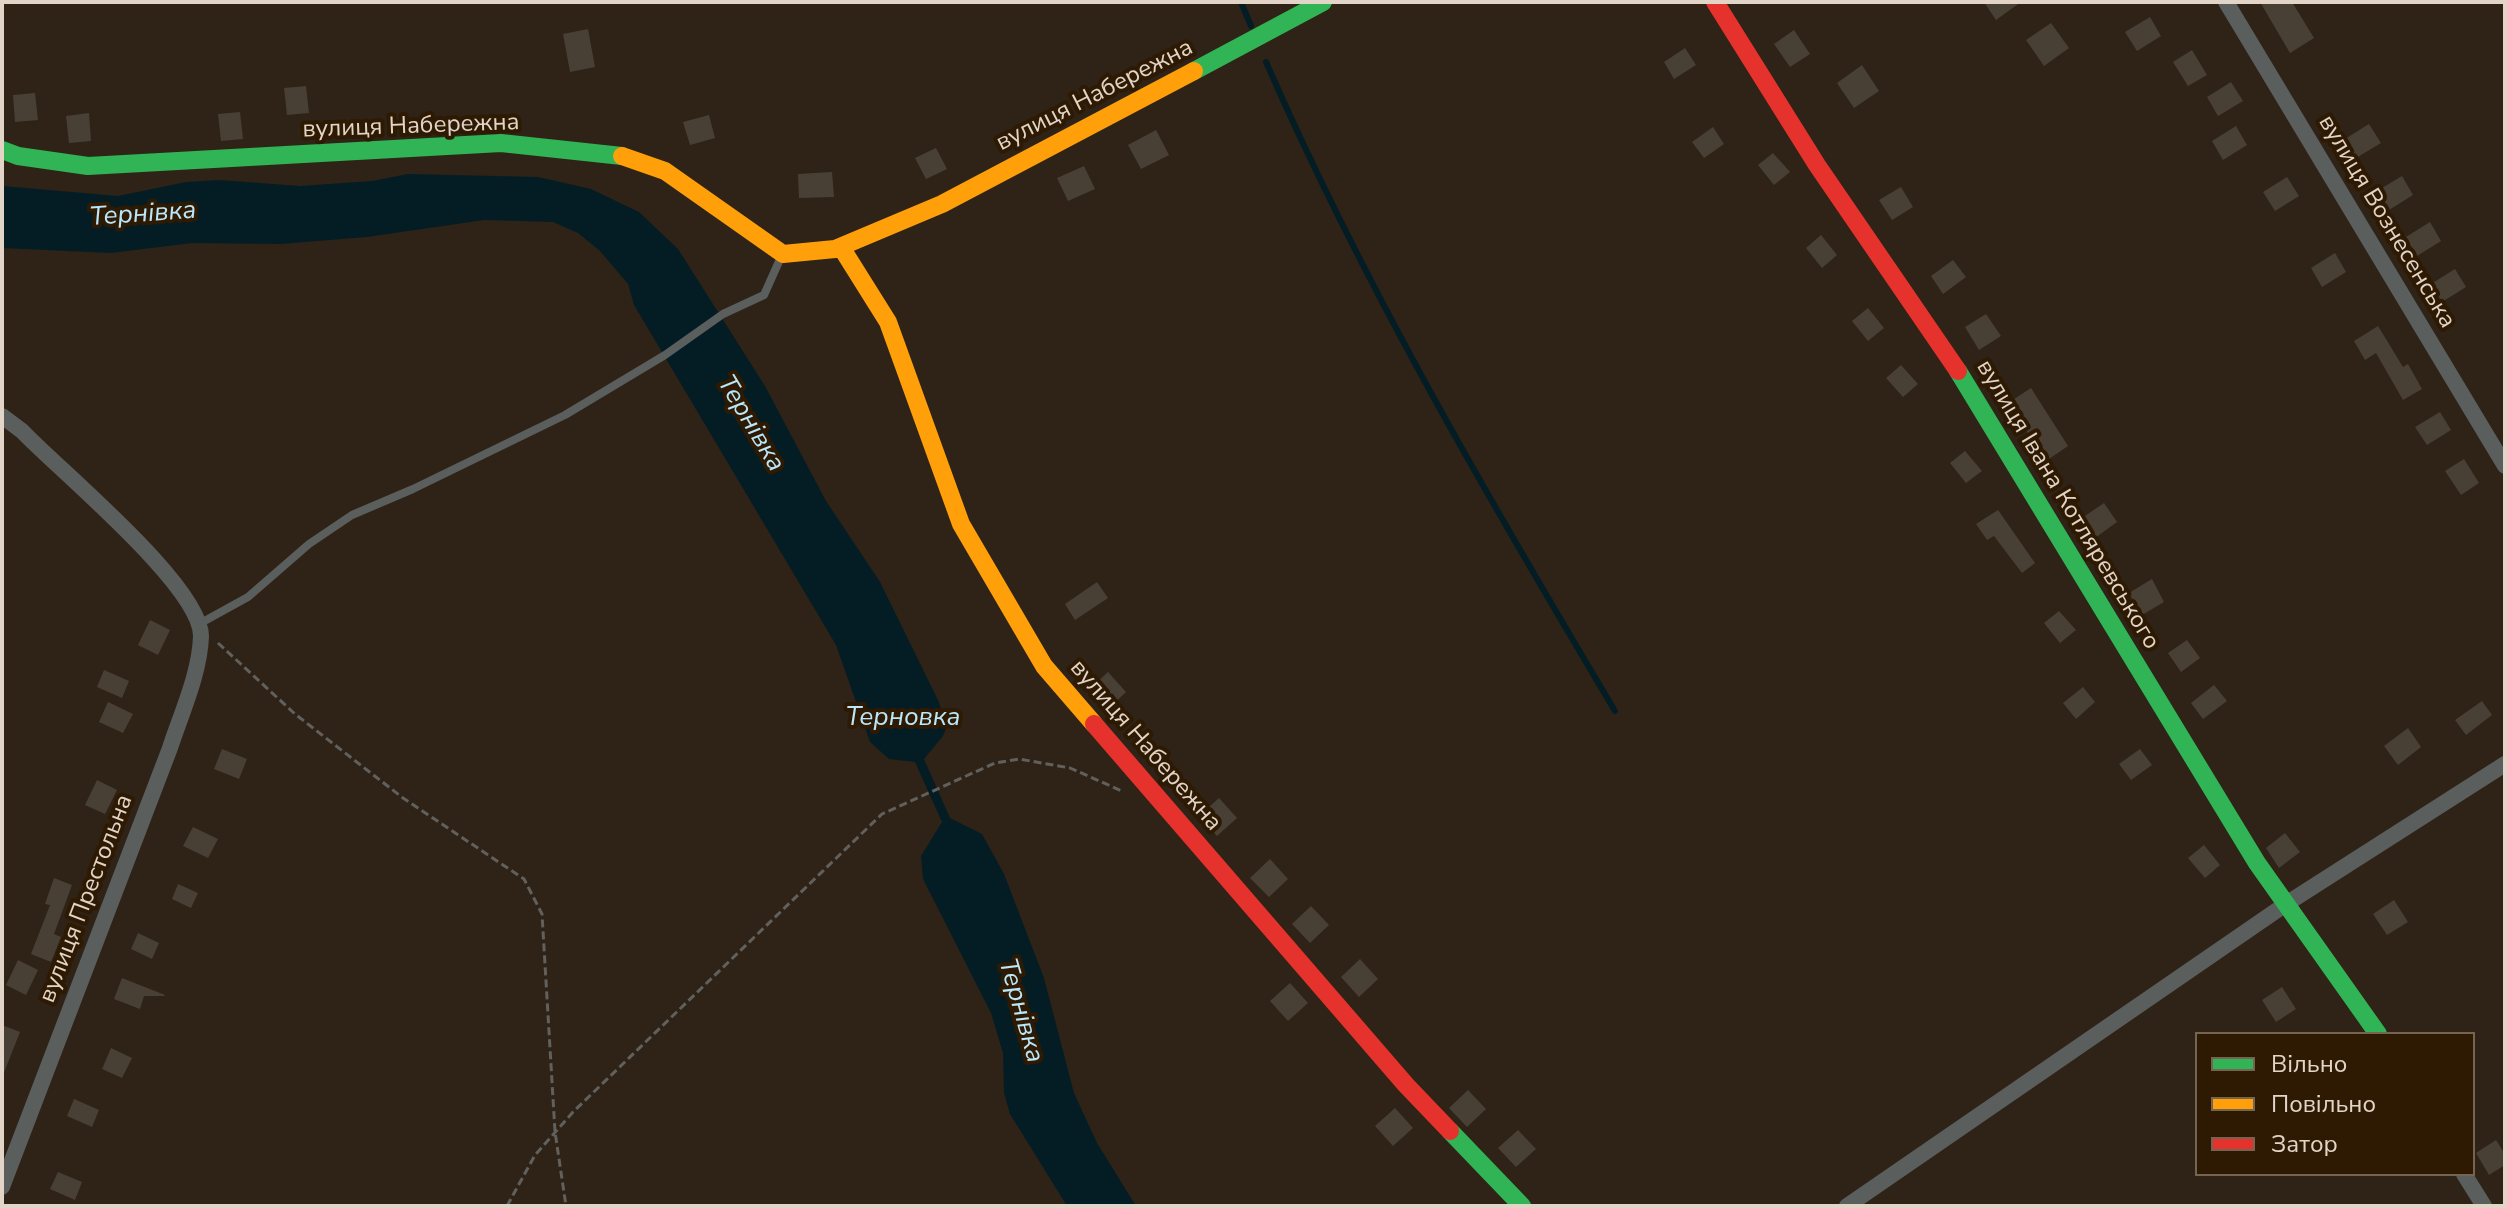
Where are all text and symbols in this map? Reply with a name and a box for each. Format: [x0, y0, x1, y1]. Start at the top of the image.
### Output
street label: вулиця Набережна [992, 34, 1198, 158]
street label: вулиця Набережна [302, 109, 520, 145]
street label: вулиця Вознесенська [2311, 110, 2461, 334]
water label: Тернівка [89, 196, 197, 234]
street label: вулиця Івана Котляревського [1969, 355, 2165, 655]
water label: Тернівка [709, 370, 791, 478]
street label: вулиця Набережна [1063, 655, 1227, 837]
water label: Терновка [845, 703, 961, 735]
street label: вулиця Престольна [34, 791, 140, 1007]
water label: Тернівка [990, 955, 1050, 1067]
legend [2195, 1032, 2475, 1176]
text: Вільно [2271, 1048, 2347, 1080]
text: Повільно [2271, 1088, 2376, 1120]
text: Затор [2271, 1128, 2338, 1160]

